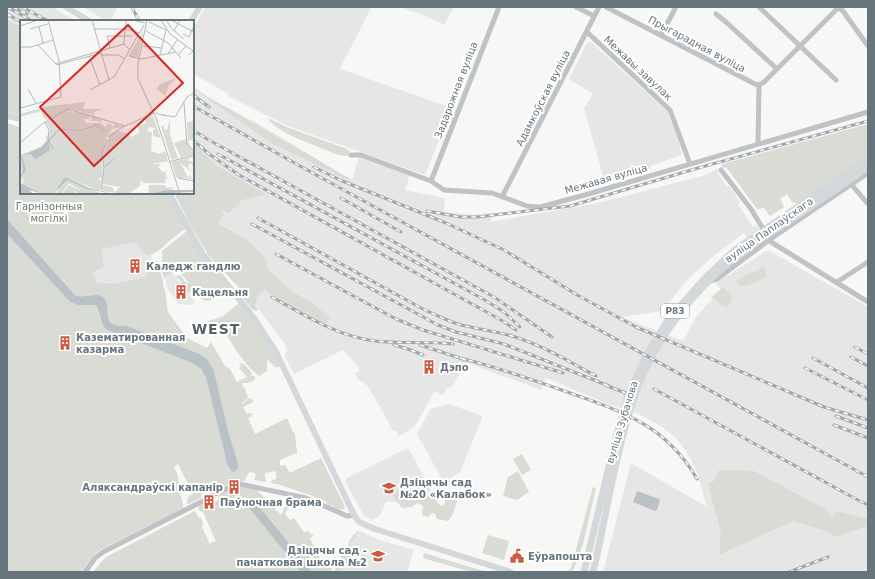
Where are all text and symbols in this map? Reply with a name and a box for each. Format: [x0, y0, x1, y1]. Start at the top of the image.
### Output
street label: Прыгарадная вуліца [647, 14, 747, 74]
inset map [20, 20, 194, 194]
street label: Межавы завулак [602, 34, 674, 102]
street label: Задарожная вуліца [432, 40, 480, 140]
street label: Адамкоўская вуліца [514, 48, 572, 148]
street label: Межавая вуліца [564, 162, 648, 196]
street label: вуліца Паплаўскага [723, 195, 815, 265]
park label: Гарнізонныя могілкі [16, 201, 82, 224]
building icon: Каледж гандлю [127, 258, 143, 274]
place label: Каледж гандлю [146, 261, 241, 272]
building icon: Кацельня [173, 284, 189, 300]
place label: Кацельня [192, 287, 248, 298]
road number: Р83 [661, 304, 689, 318]
district label: WEST [192, 321, 240, 337]
place label: Казематированная казарма [76, 332, 185, 355]
building icon: Казематированная казарма [57, 335, 73, 351]
building icon: Дэпо [421, 359, 437, 375]
place label: Дэпо [440, 362, 469, 373]
street label: вуліца Зубачова [604, 379, 640, 465]
place label: Дзіцячы сад №20 «Калабок» [400, 477, 492, 500]
building icon: Аляксандраўскі капанір [226, 479, 242, 495]
school or university icon: Дзіцячы сад №20 «Калабок» [381, 480, 397, 496]
place label: Аляксандраўскі капанір [82, 482, 223, 493]
building icon: Паўночная брама [201, 494, 217, 510]
place label: Паўночная брама [220, 497, 322, 508]
place label: Дзіцячы сад - пачатковая школа №2 [236, 545, 367, 568]
school or university icon: Дзіцячы сад - пачатковая школа №2 [370, 548, 386, 564]
public building icon: Еўрапошта [509, 548, 525, 564]
place label: Еўрапошта [528, 551, 592, 562]

